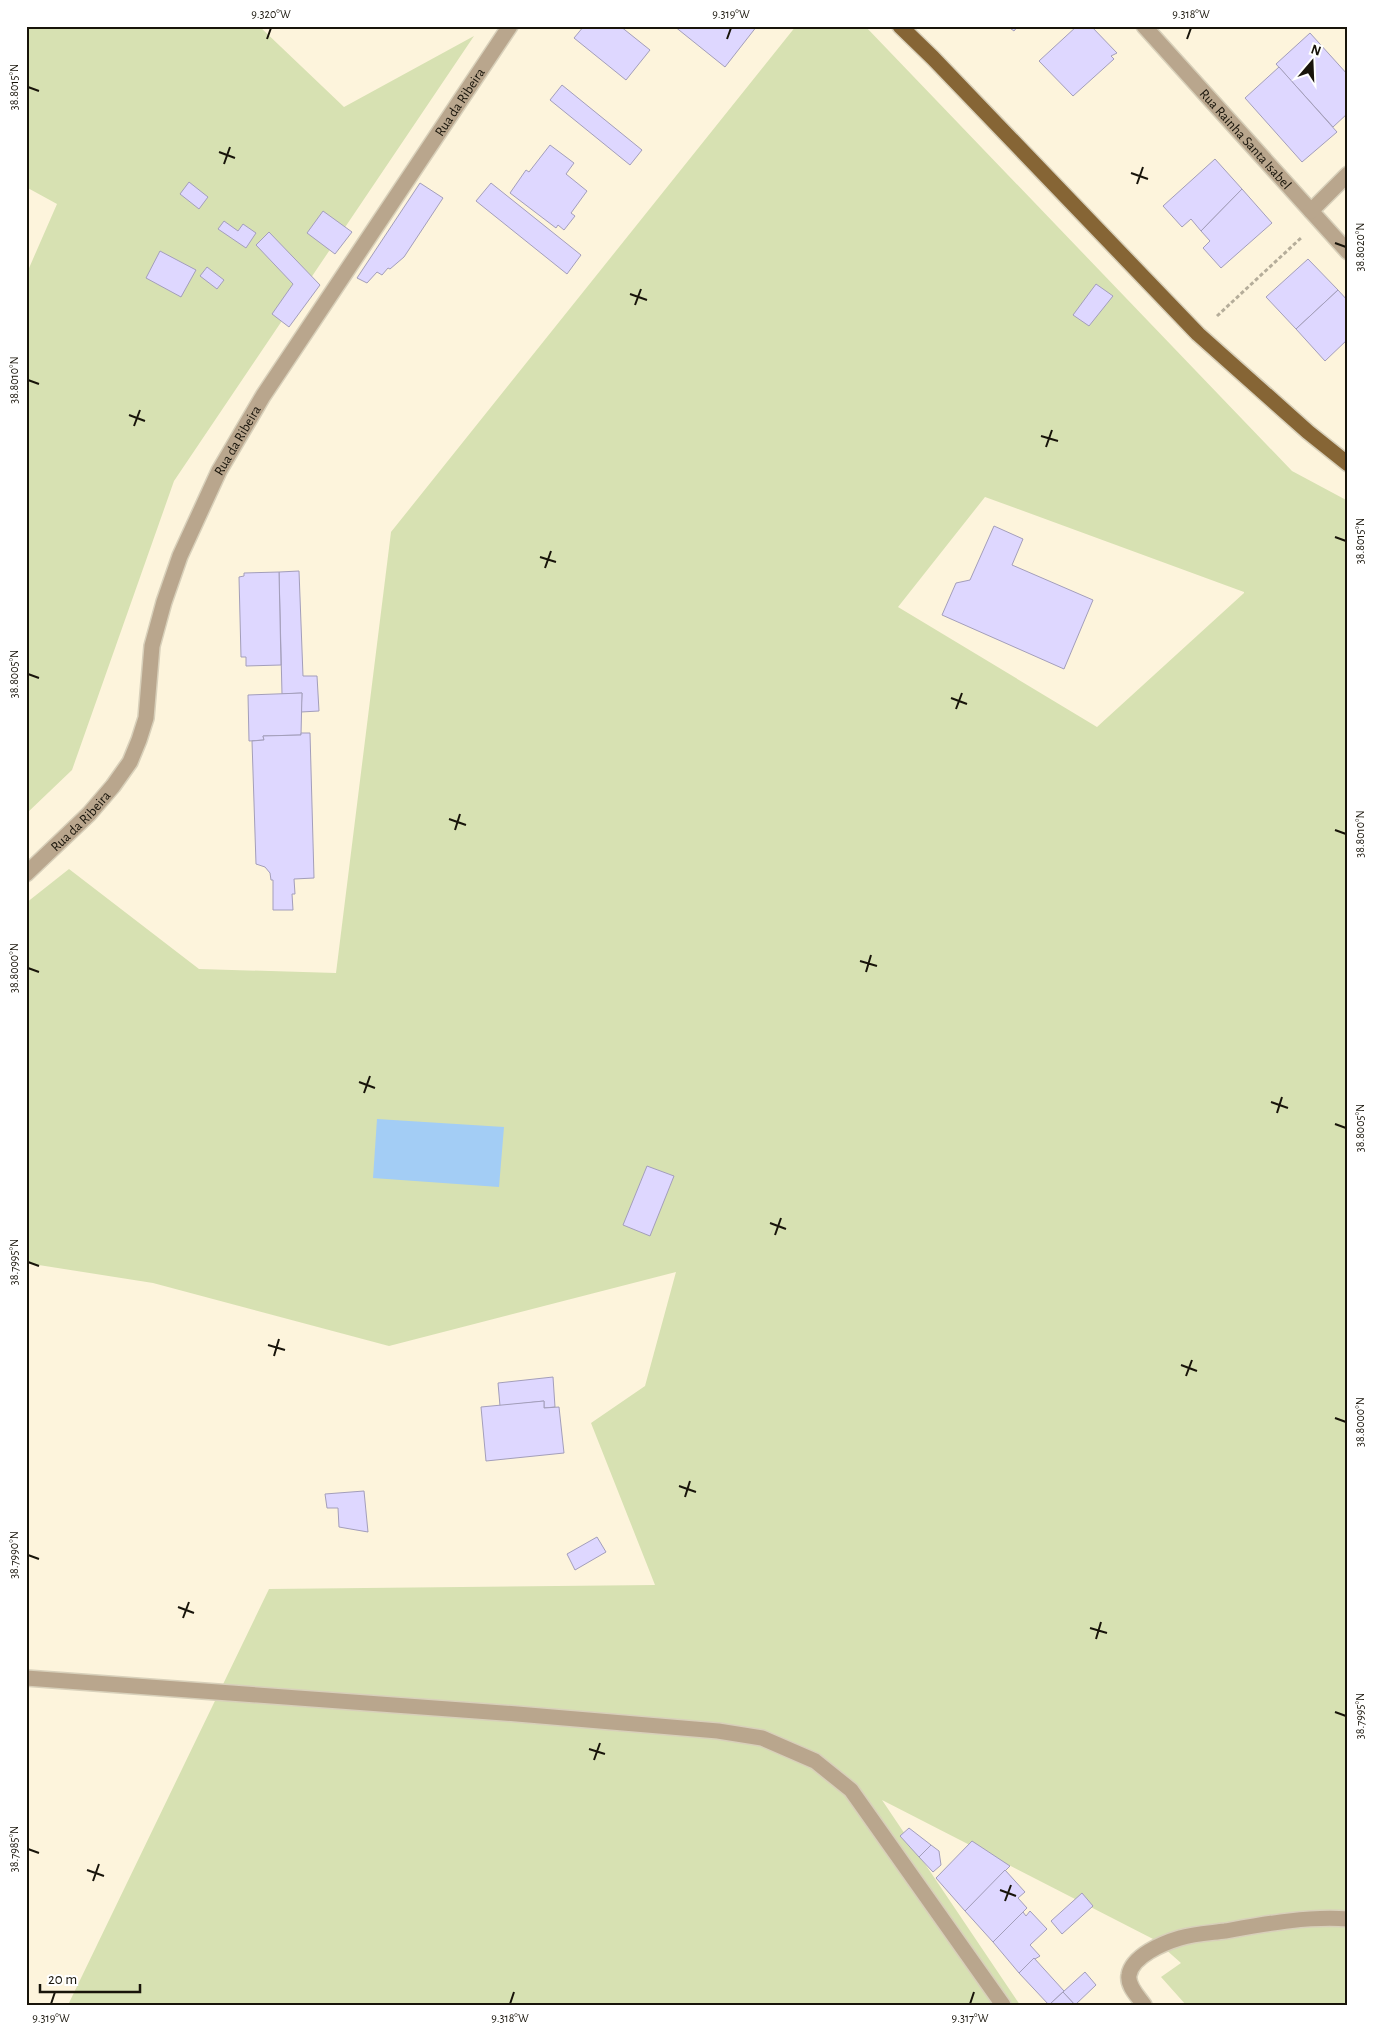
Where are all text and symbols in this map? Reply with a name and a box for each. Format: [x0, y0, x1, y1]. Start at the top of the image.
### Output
text: 9.320°W [251, 8, 291, 20]
text: 9.319°W [712, 8, 750, 20]
text: 9.318°W [1172, 8, 1210, 20]
north arrow [1286, 38, 1336, 88]
text: N [1309, 42, 1323, 59]
text: 38.8015°N [8, 64, 20, 110]
street label: Rua da Ribeira [433, 65, 488, 139]
street label: Rua Rainha Santa Isabel [1197, 87, 1294, 192]
text: 38.8020°N [1354, 223, 1366, 271]
text: 38.8010°N [8, 356, 20, 404]
street label: Rua da Ribeira [212, 403, 264, 478]
text: 38.8015°N [1354, 518, 1366, 564]
text: 38.8005°N [8, 650, 20, 698]
street label: Rua da Ribeira [48, 788, 114, 854]
text: 38.8010°N [1354, 810, 1366, 858]
text: 38.8000°N [8, 943, 20, 993]
text: 38.8005°N [1354, 1104, 1366, 1152]
text: 38.7995°N [8, 1239, 20, 1285]
text: 38.8000°N [1354, 1397, 1366, 1447]
text: 38.7990°N [8, 1531, 20, 1579]
text: 38.7995°N [1354, 1693, 1366, 1739]
text: 38.7985°N [8, 1826, 20, 1872]
scale bar [40, 1961, 140, 1993]
text: 20 m [48, 1972, 77, 1987]
text: 9.319°W [32, 2012, 70, 2024]
text: 9.318°W [491, 2012, 529, 2024]
text: 9.317°W [952, 2012, 989, 2024]

